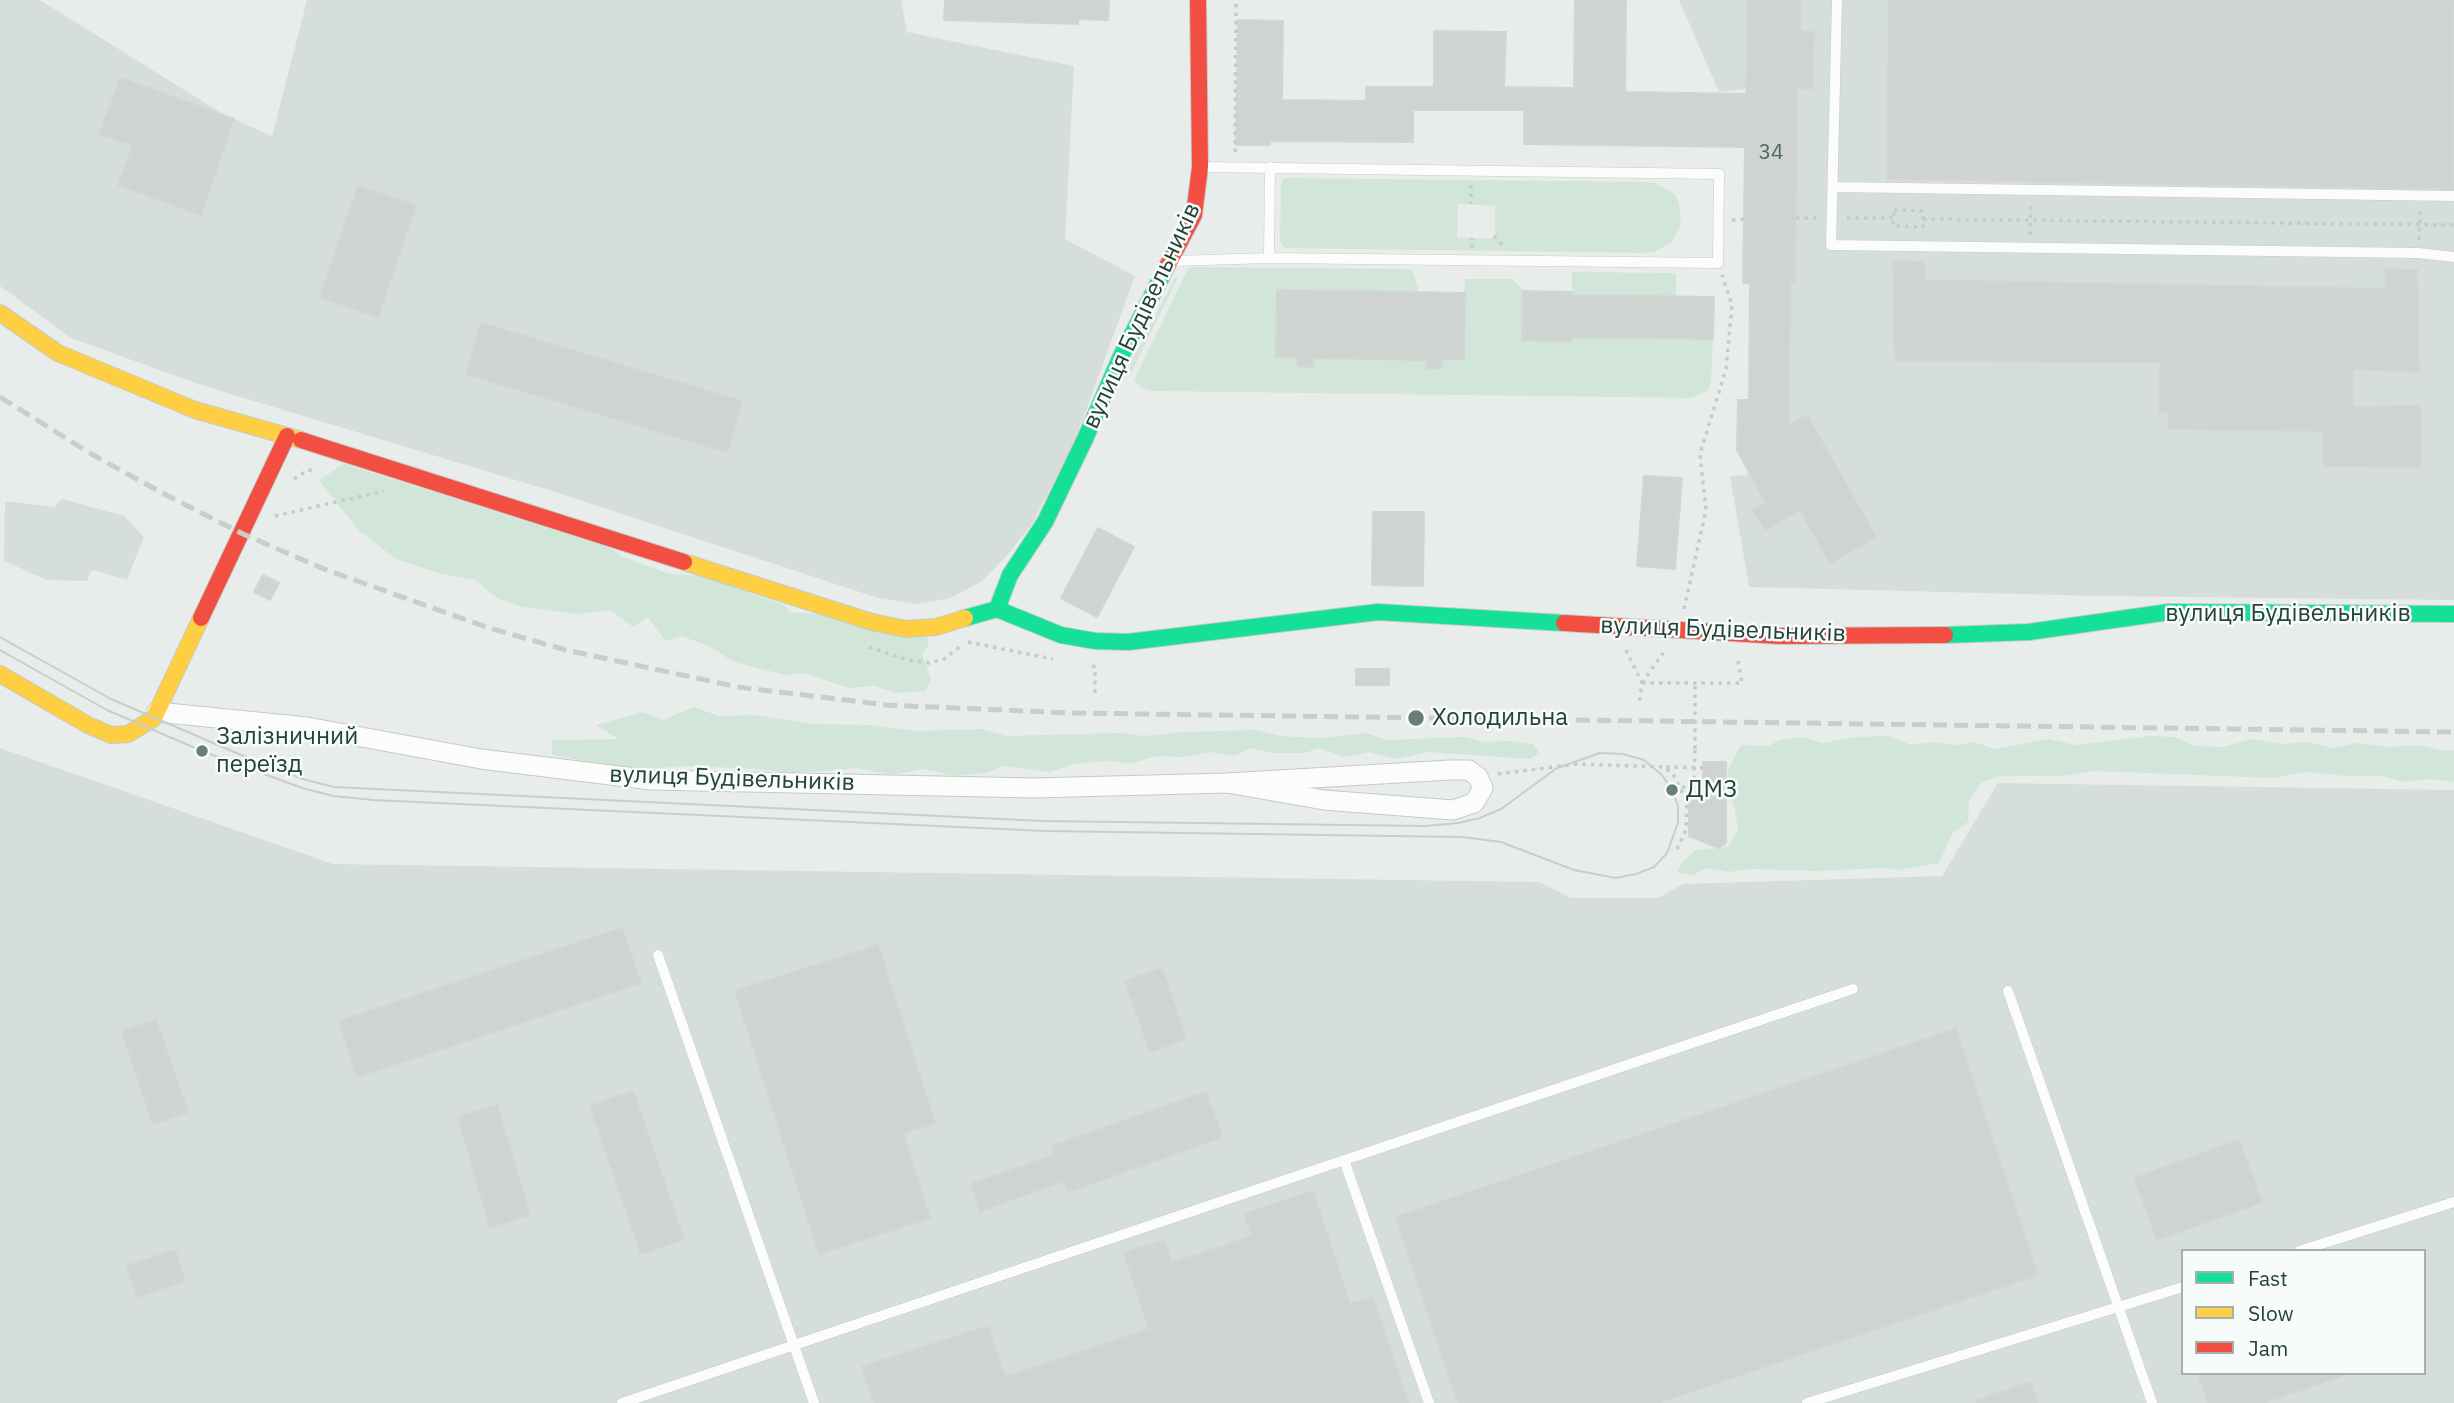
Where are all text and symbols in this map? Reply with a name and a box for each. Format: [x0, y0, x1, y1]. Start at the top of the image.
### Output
house number: 34 [1758, 140, 1784, 166]
street label: вулиця Будівельників [1077, 199, 1207, 433]
street label: вулиця Будівельників [2165, 600, 2411, 628]
street label: вулиця Будівельників [1600, 611, 1846, 649]
place label: Холодильна [1432, 704, 1568, 732]
marker: Холодильна [1406, 708, 1426, 728]
place label: Залізничний переїзд [216, 723, 358, 779]
marker: Залізничний переїзд [194, 743, 210, 759]
street label: вулиця Будівельників [609, 760, 855, 798]
place label: ДМЗ [1686, 776, 1737, 804]
marker: ДМЗ [1664, 782, 1680, 798]
legend [2181, 1249, 2426, 1375]
text: Fast [2248, 1264, 2288, 1292]
text: Slow [2248, 1299, 2294, 1327]
text: Jam [2248, 1334, 2288, 1362]

